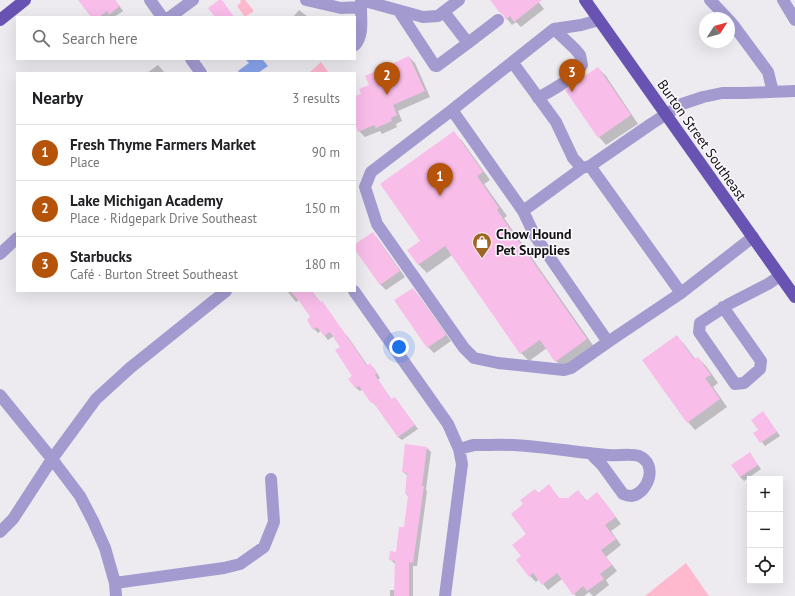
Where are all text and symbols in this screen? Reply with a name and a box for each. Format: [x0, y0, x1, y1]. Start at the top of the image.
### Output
north arrow [699, 12, 735, 48]
search box [16, 16, 356, 60]
icon: search [30, 27, 52, 49]
text: Search here [62, 29, 138, 48]
pin: 3 [559, 59, 585, 92]
pin: 2 [374, 62, 400, 95]
street label: Burton Street Southeast [653, 76, 751, 204]
text: Nearby [32, 87, 83, 109]
text: 3 results [292, 90, 340, 107]
text: Fresh Thyme Farmers Market [70, 135, 256, 154]
text: 1 [41, 144, 49, 161]
text: 90 m [312, 144, 340, 161]
text: Place [70, 154, 100, 171]
pin: 1 [427, 163, 453, 196]
text: Lake Michigan Academy [70, 191, 223, 210]
text: 2 [41, 200, 49, 217]
text: 150 m [305, 200, 340, 217]
text: Place · Ridgepark Drive Southeast [70, 210, 257, 227]
place label: Chow Hound Pet Supplies [496, 225, 572, 259]
shop icon: Chow Hound Pet Supplies [471, 231, 493, 259]
text: Starbucks [70, 247, 132, 266]
text: 3 [41, 256, 49, 273]
text: 180 m [305, 256, 340, 273]
text: Café · Burton Street Southeast [70, 266, 238, 283]
your location [389, 337, 409, 357]
map controls [747, 476, 783, 584]
button: + [747, 476, 783, 512]
button: − [747, 512, 783, 548]
button: locate [747, 548, 783, 584]

